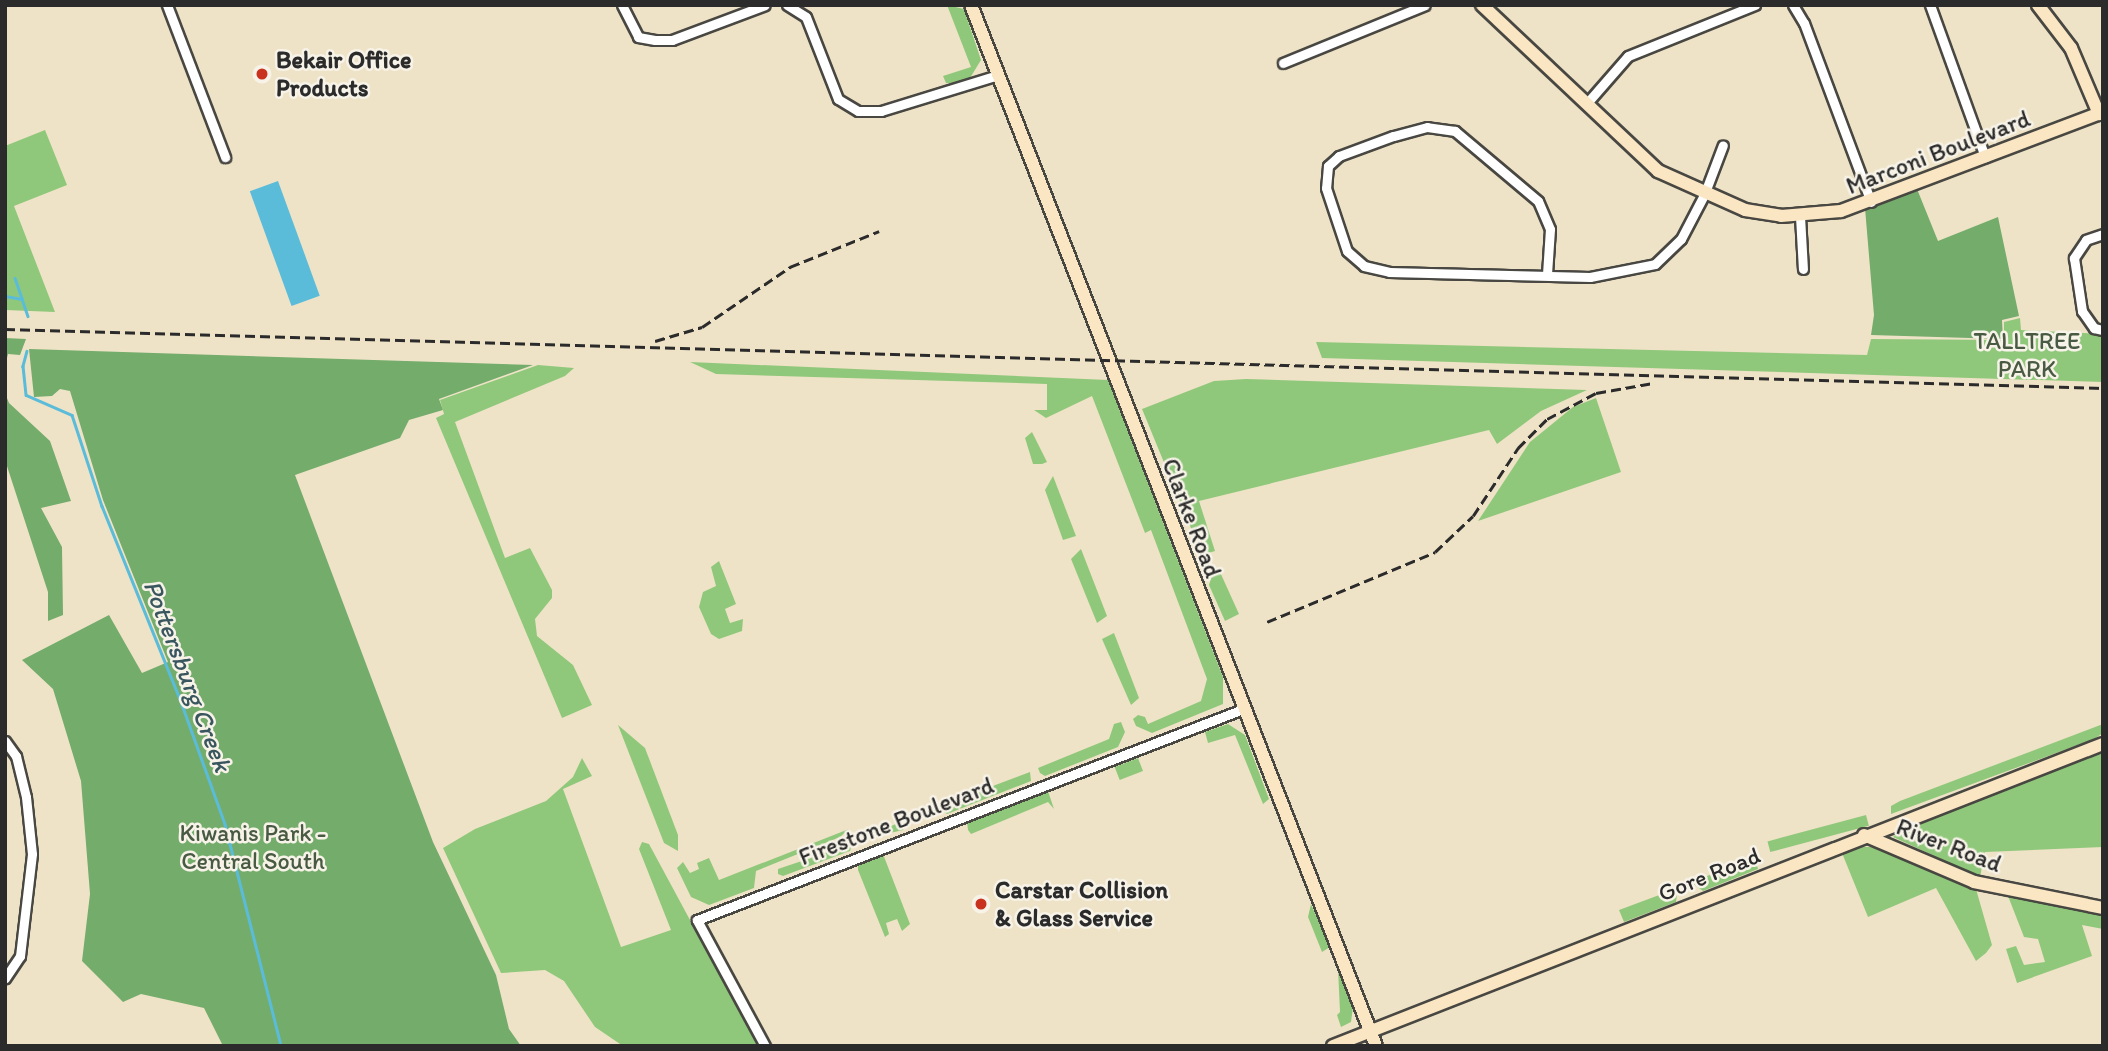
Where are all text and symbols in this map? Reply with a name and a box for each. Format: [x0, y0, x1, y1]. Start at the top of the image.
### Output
place label: Bekair Office Products [276, 46, 411, 102]
marker: Bekair Office Products [254, 66, 270, 82]
street label: Marconi Boulevard [1842, 104, 2034, 200]
park label: TALLTREE PARK [1974, 327, 2080, 383]
street label: Clarke Road [1156, 455, 1228, 581]
water label: Pottersburg Creek [136, 576, 238, 776]
street label: Firestone Boulevard [794, 770, 998, 872]
street label: River Road [1893, 812, 2005, 878]
park label: Kiwanis Park - Central South [180, 819, 326, 875]
street label: Gore Road [1654, 841, 1764, 907]
place label: Carstar Collision & Glass Service [995, 876, 1169, 932]
marker: Carstar Collision & Glass Service [973, 896, 989, 912]

